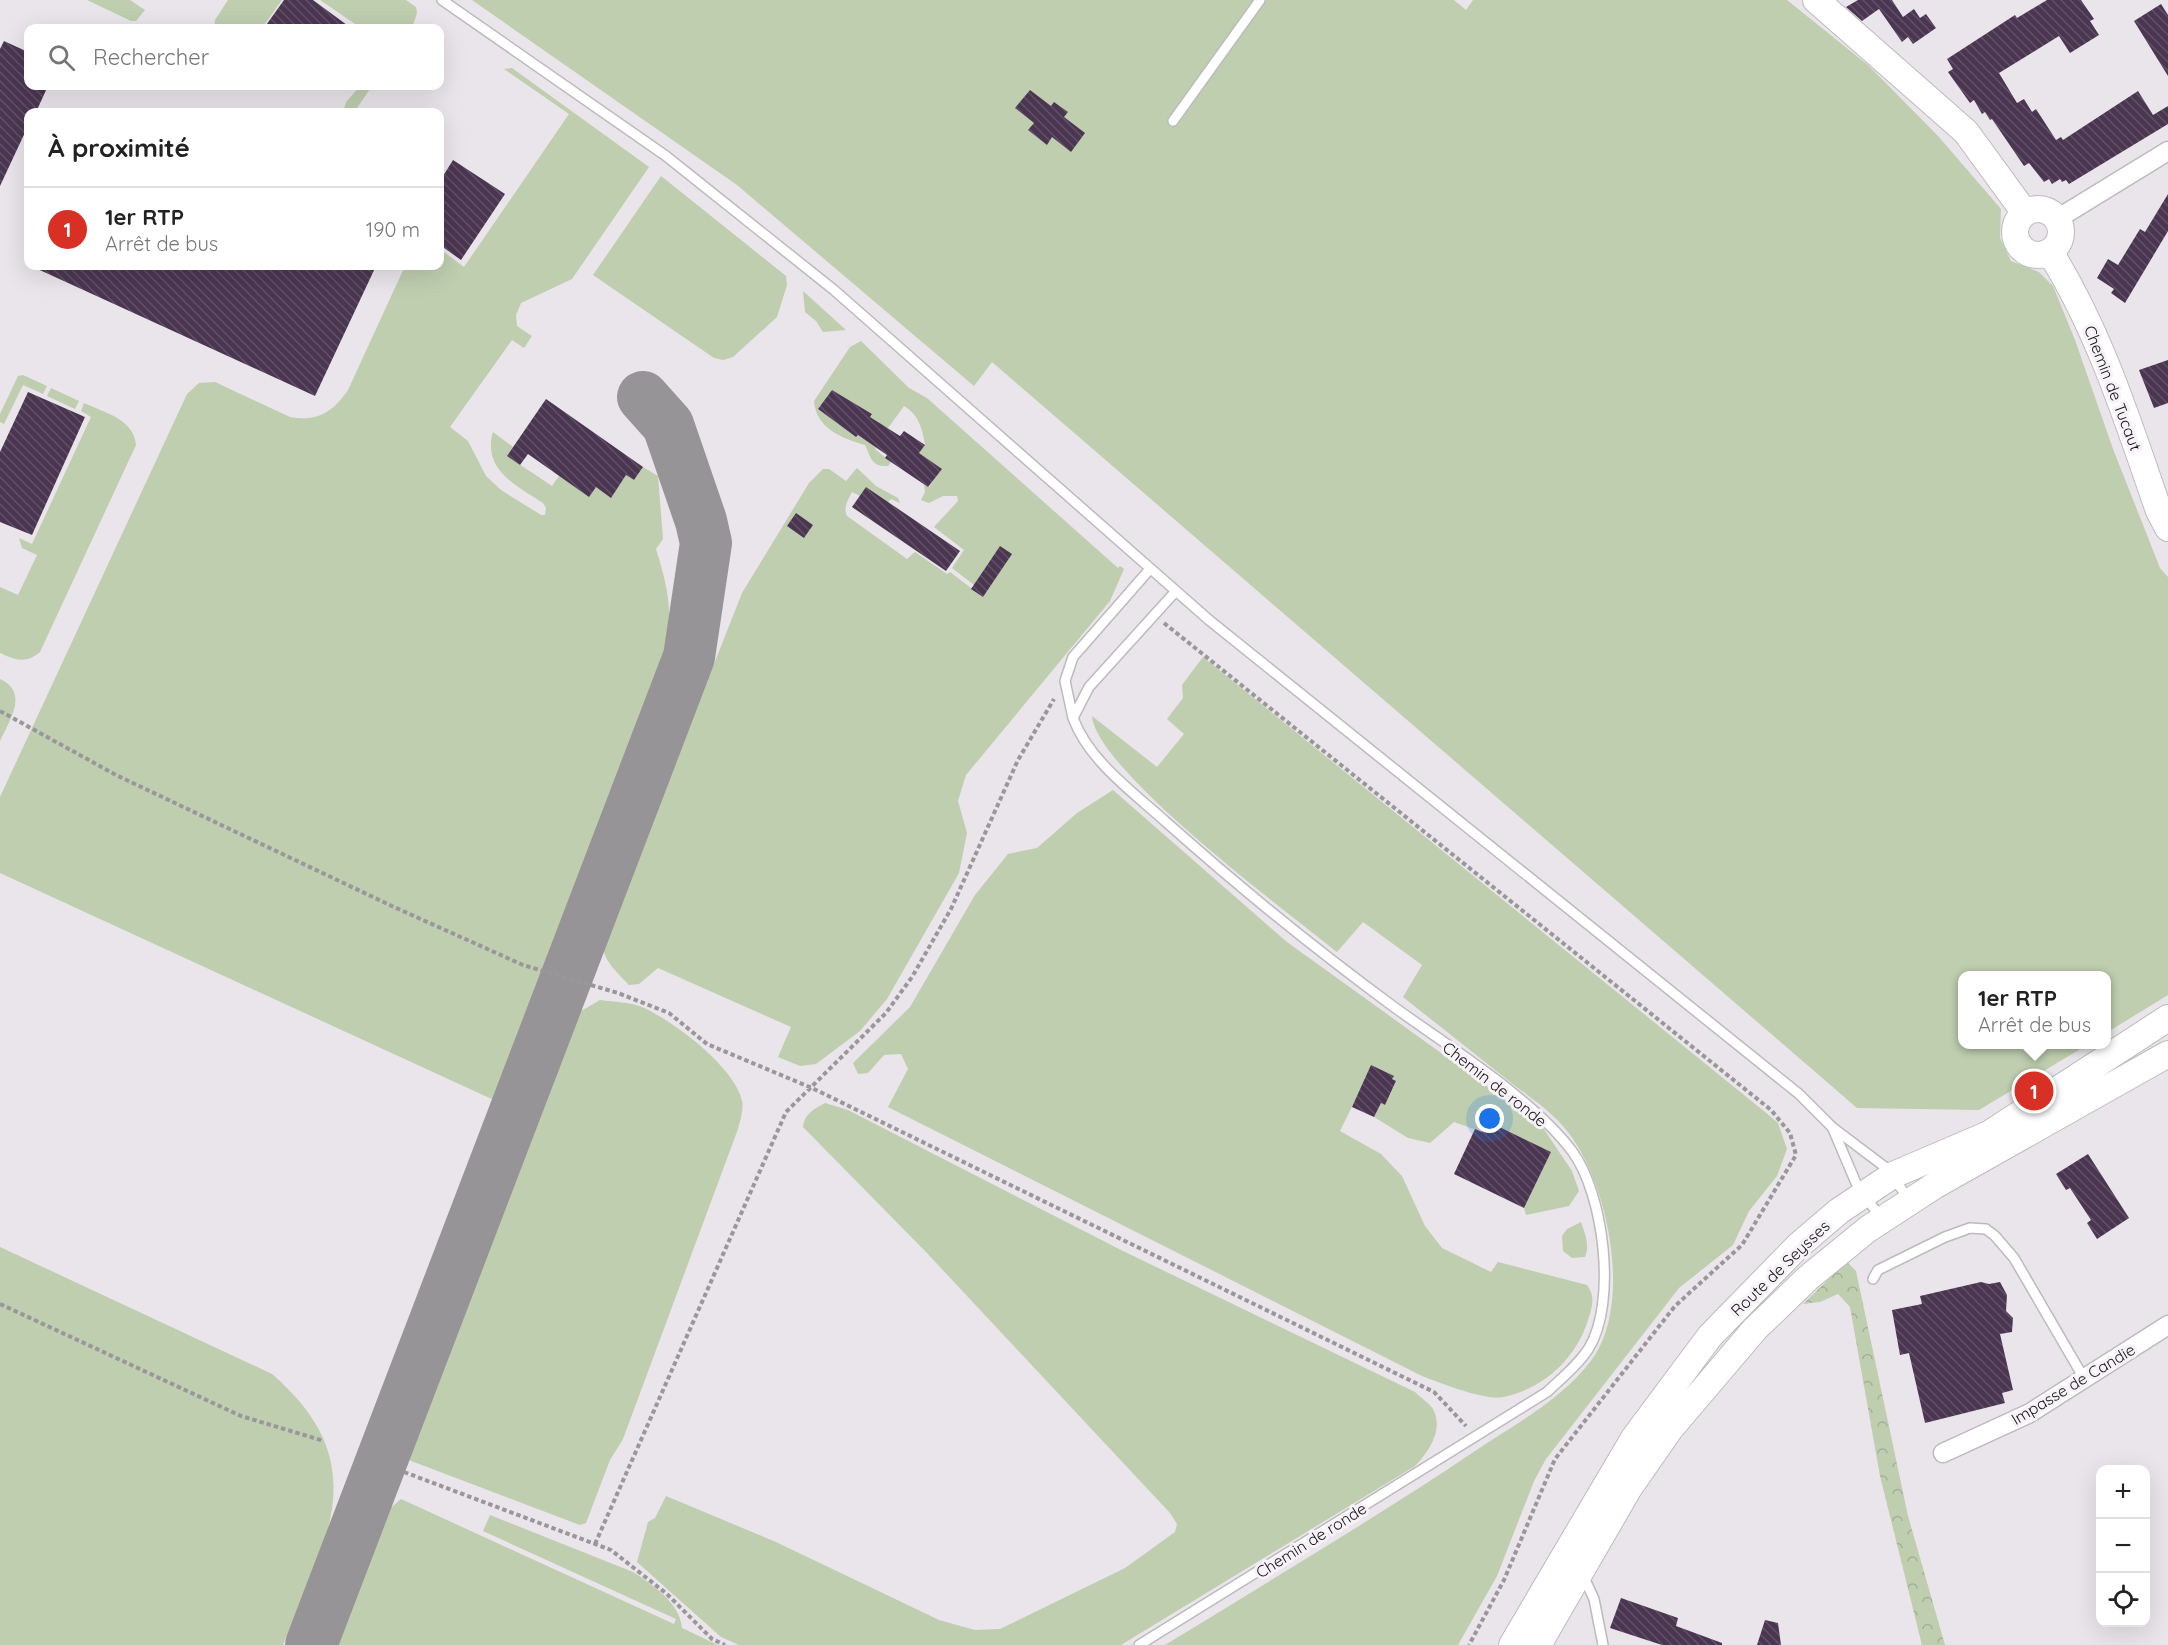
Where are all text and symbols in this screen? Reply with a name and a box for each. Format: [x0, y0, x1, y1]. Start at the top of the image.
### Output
search box [24, 24, 444, 90]
icon: search [45, 41, 78, 74]
text: Rechercher [93, 43, 209, 71]
text: À proximité [48, 131, 190, 164]
text: 1er RTP [105, 203, 184, 231]
text: 1 [64, 217, 71, 242]
text: 190 m [366, 217, 420, 242]
text: Arrêt de bus [105, 231, 218, 256]
street label: Chemin de Tucaut [2080, 323, 2146, 453]
popup [1958, 971, 2111, 1049]
text: 1er RTP [1978, 984, 2057, 1012]
text: Arrêt de bus [1978, 1012, 2091, 1037]
street label: Chemin de ronde [1439, 1037, 1551, 1131]
pin: 1 [2014, 1068, 2054, 1114]
your location [1475, 1104, 1504, 1133]
street label: Route de Seysses [1726, 1216, 1834, 1320]
street label: Impasse de Candie [2007, 1339, 2139, 1429]
map controls [2096, 1465, 2150, 1627]
button: + [2096, 1465, 2150, 1519]
street label: Chemin de ronde [1252, 1498, 1370, 1582]
button: − [2096, 1519, 2150, 1573]
button: locate [2096, 1573, 2150, 1627]

